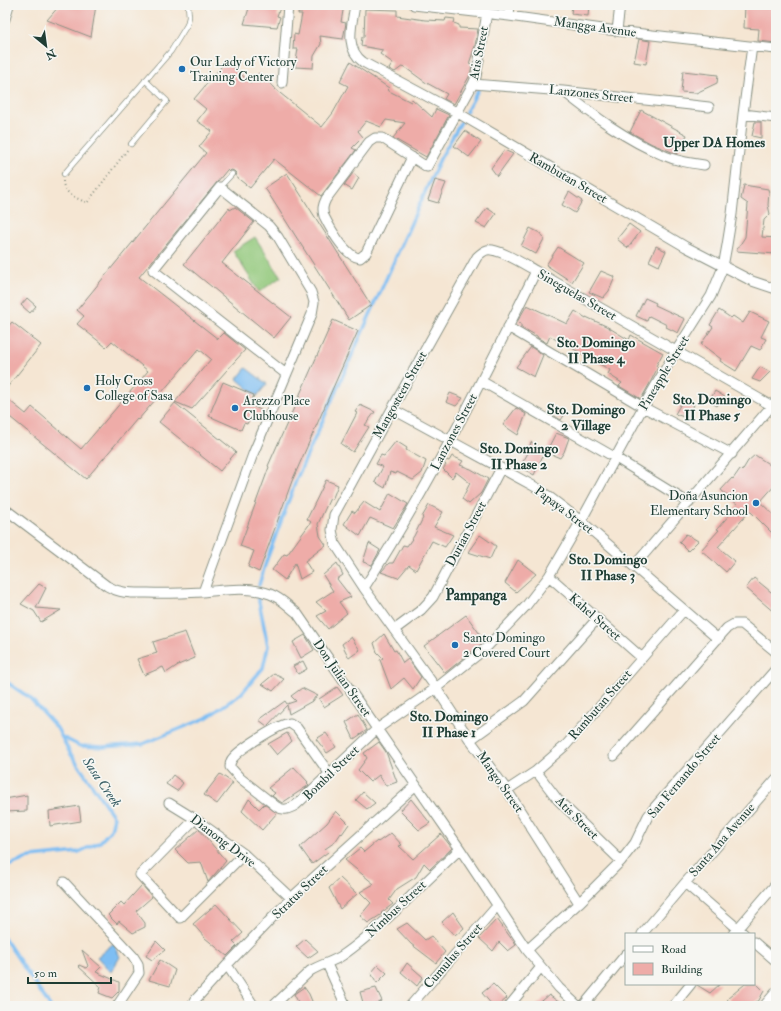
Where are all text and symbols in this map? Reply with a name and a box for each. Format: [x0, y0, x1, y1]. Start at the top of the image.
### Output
street label: Mangga Avenue [553, 13, 638, 41]
street label: Atis Street [466, 25, 492, 82]
north arrow [26, 26, 66, 66]
text: N [42, 46, 59, 63]
place label: Our Lady of Victory Training Center [190, 54, 297, 85]
marker: Our Lady of Victory Training Center [177, 64, 187, 74]
street label: Lanzones Street [548, 82, 634, 106]
district label: Upper DA Homes [663, 134, 765, 152]
street label: Rambutan Street [526, 149, 610, 207]
street label: Sineguelas Street [535, 266, 619, 324]
street label: Pineapple Street [635, 333, 693, 414]
district label: Sto. Domingo II Phase 4 [557, 334, 635, 367]
street label: Mangosteen Street [369, 348, 431, 442]
place label: Holy Cross College of Sasa [95, 373, 174, 404]
marker: Holy Cross College of Sasa [82, 383, 92, 393]
street label: Lanzones Street [427, 391, 481, 473]
district label: Sto. Domingo II Phase 5 [673, 391, 751, 424]
place label: Arezzo Place Clubhouse [242, 393, 311, 424]
district label: Sto. Domingo 2 Village [547, 401, 625, 435]
marker: Arezzo Place Clubhouse [230, 403, 240, 413]
district label: Sto. Domingo II Phase 2 [480, 440, 558, 473]
street label: Papaya Street [531, 483, 597, 538]
place label: Doña Asuncion Elementary School [650, 488, 749, 520]
marker: Doña Asuncion Elementary School [751, 498, 761, 508]
street label: Durian Street [442, 499, 490, 569]
district label: Sto. Domingo II Phase 3 [569, 551, 647, 584]
district label: Pampanga [445, 586, 507, 606]
street label: Kahel Street [566, 590, 624, 644]
place label: Santo Domingo 2 Covered Court [463, 630, 550, 661]
street label: Don Julian Street [309, 636, 375, 720]
marker: Santo Domingo 2 Covered Court [450, 640, 460, 650]
street label: Rambutan Street [565, 667, 635, 743]
district label: Sto. Domingo II Phase 1 [410, 708, 488, 741]
street label: San Fernando Street [644, 730, 724, 822]
street label: Bombil Street [300, 742, 362, 804]
street label: Mango Street [473, 748, 527, 816]
water label: Sasa Creek [78, 753, 125, 810]
street label: Atis Street [551, 792, 602, 843]
street label: Santa Ana Avenue [686, 800, 759, 880]
street label: Dianong Drive [187, 811, 259, 871]
street label: Stratus Street [269, 862, 331, 922]
street label: Nimbus Street [363, 877, 429, 941]
street label: Cumulus Street [420, 920, 486, 992]
legend [625, 933, 755, 985]
text: Road [661, 942, 686, 957]
scale bar [28, 959, 111, 985]
text: Building [661, 962, 704, 977]
text: 50 m [34, 966, 58, 981]

